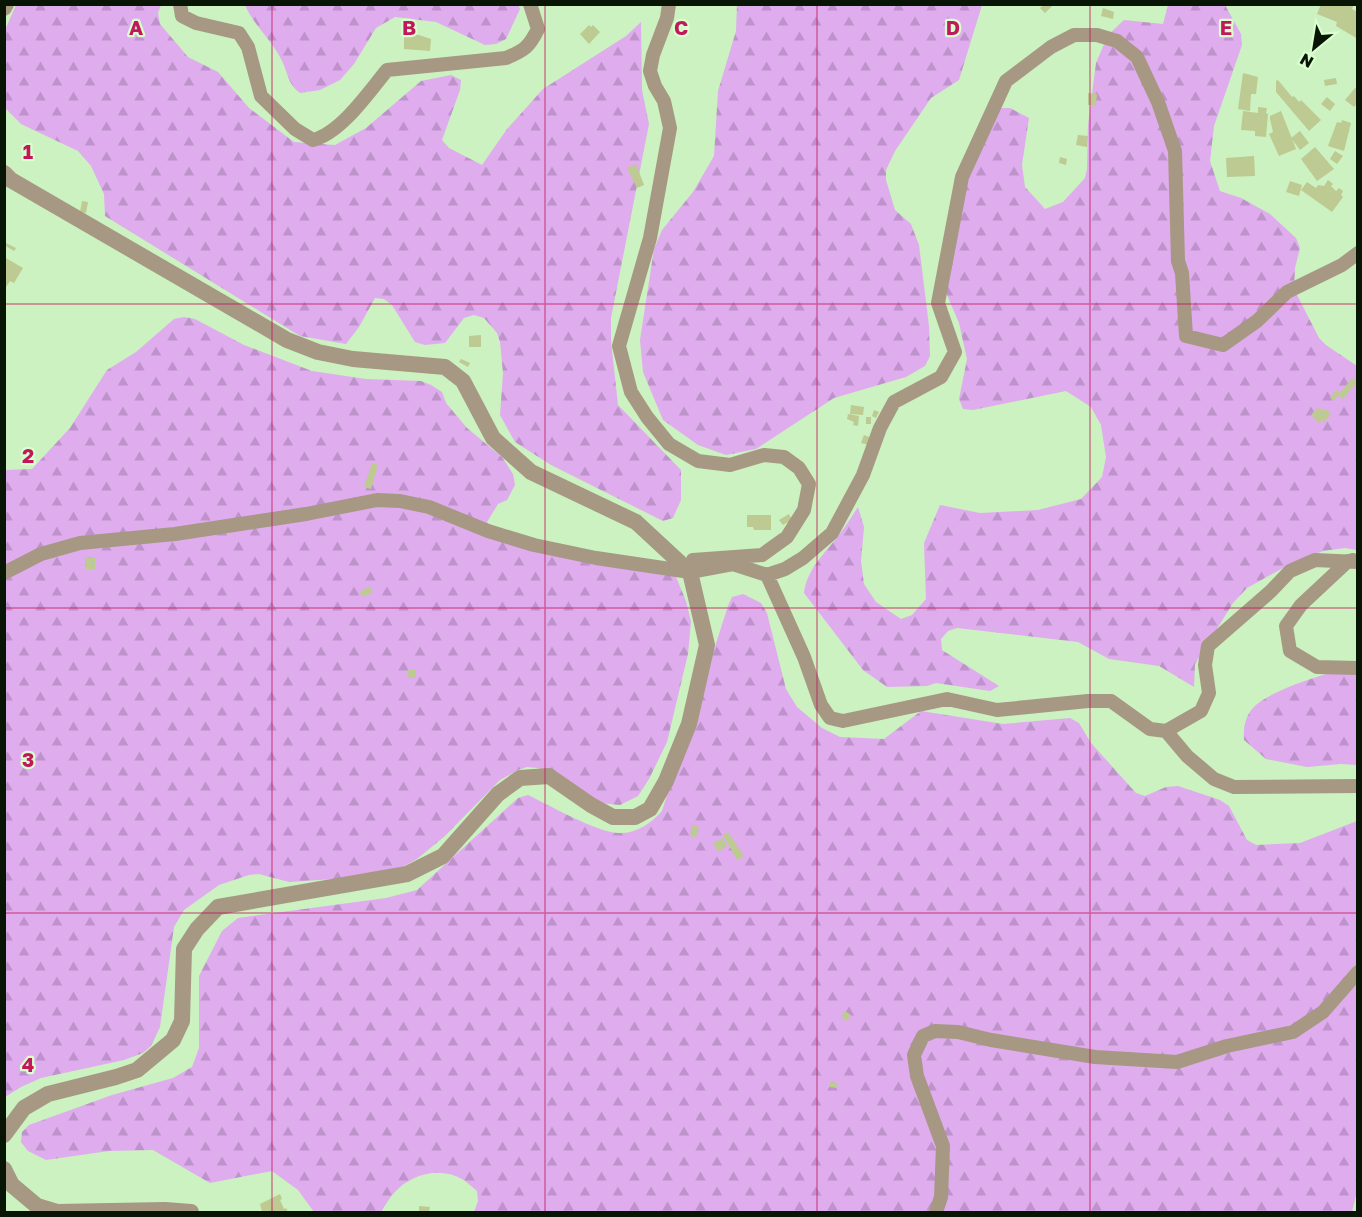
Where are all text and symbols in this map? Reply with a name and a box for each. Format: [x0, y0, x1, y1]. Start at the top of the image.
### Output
text: A [129, 15, 143, 39]
text: B [402, 15, 416, 39]
text: C [674, 15, 688, 39]
text: D [946, 15, 960, 39]
text: E [1220, 15, 1232, 39]
north arrow [1284, 18, 1344, 78]
text: N [1296, 49, 1317, 73]
text: 1 [23, 139, 33, 163]
text: 2 [22, 443, 34, 467]
text: 3 [22, 747, 34, 771]
text: 4 [22, 1052, 34, 1076]

